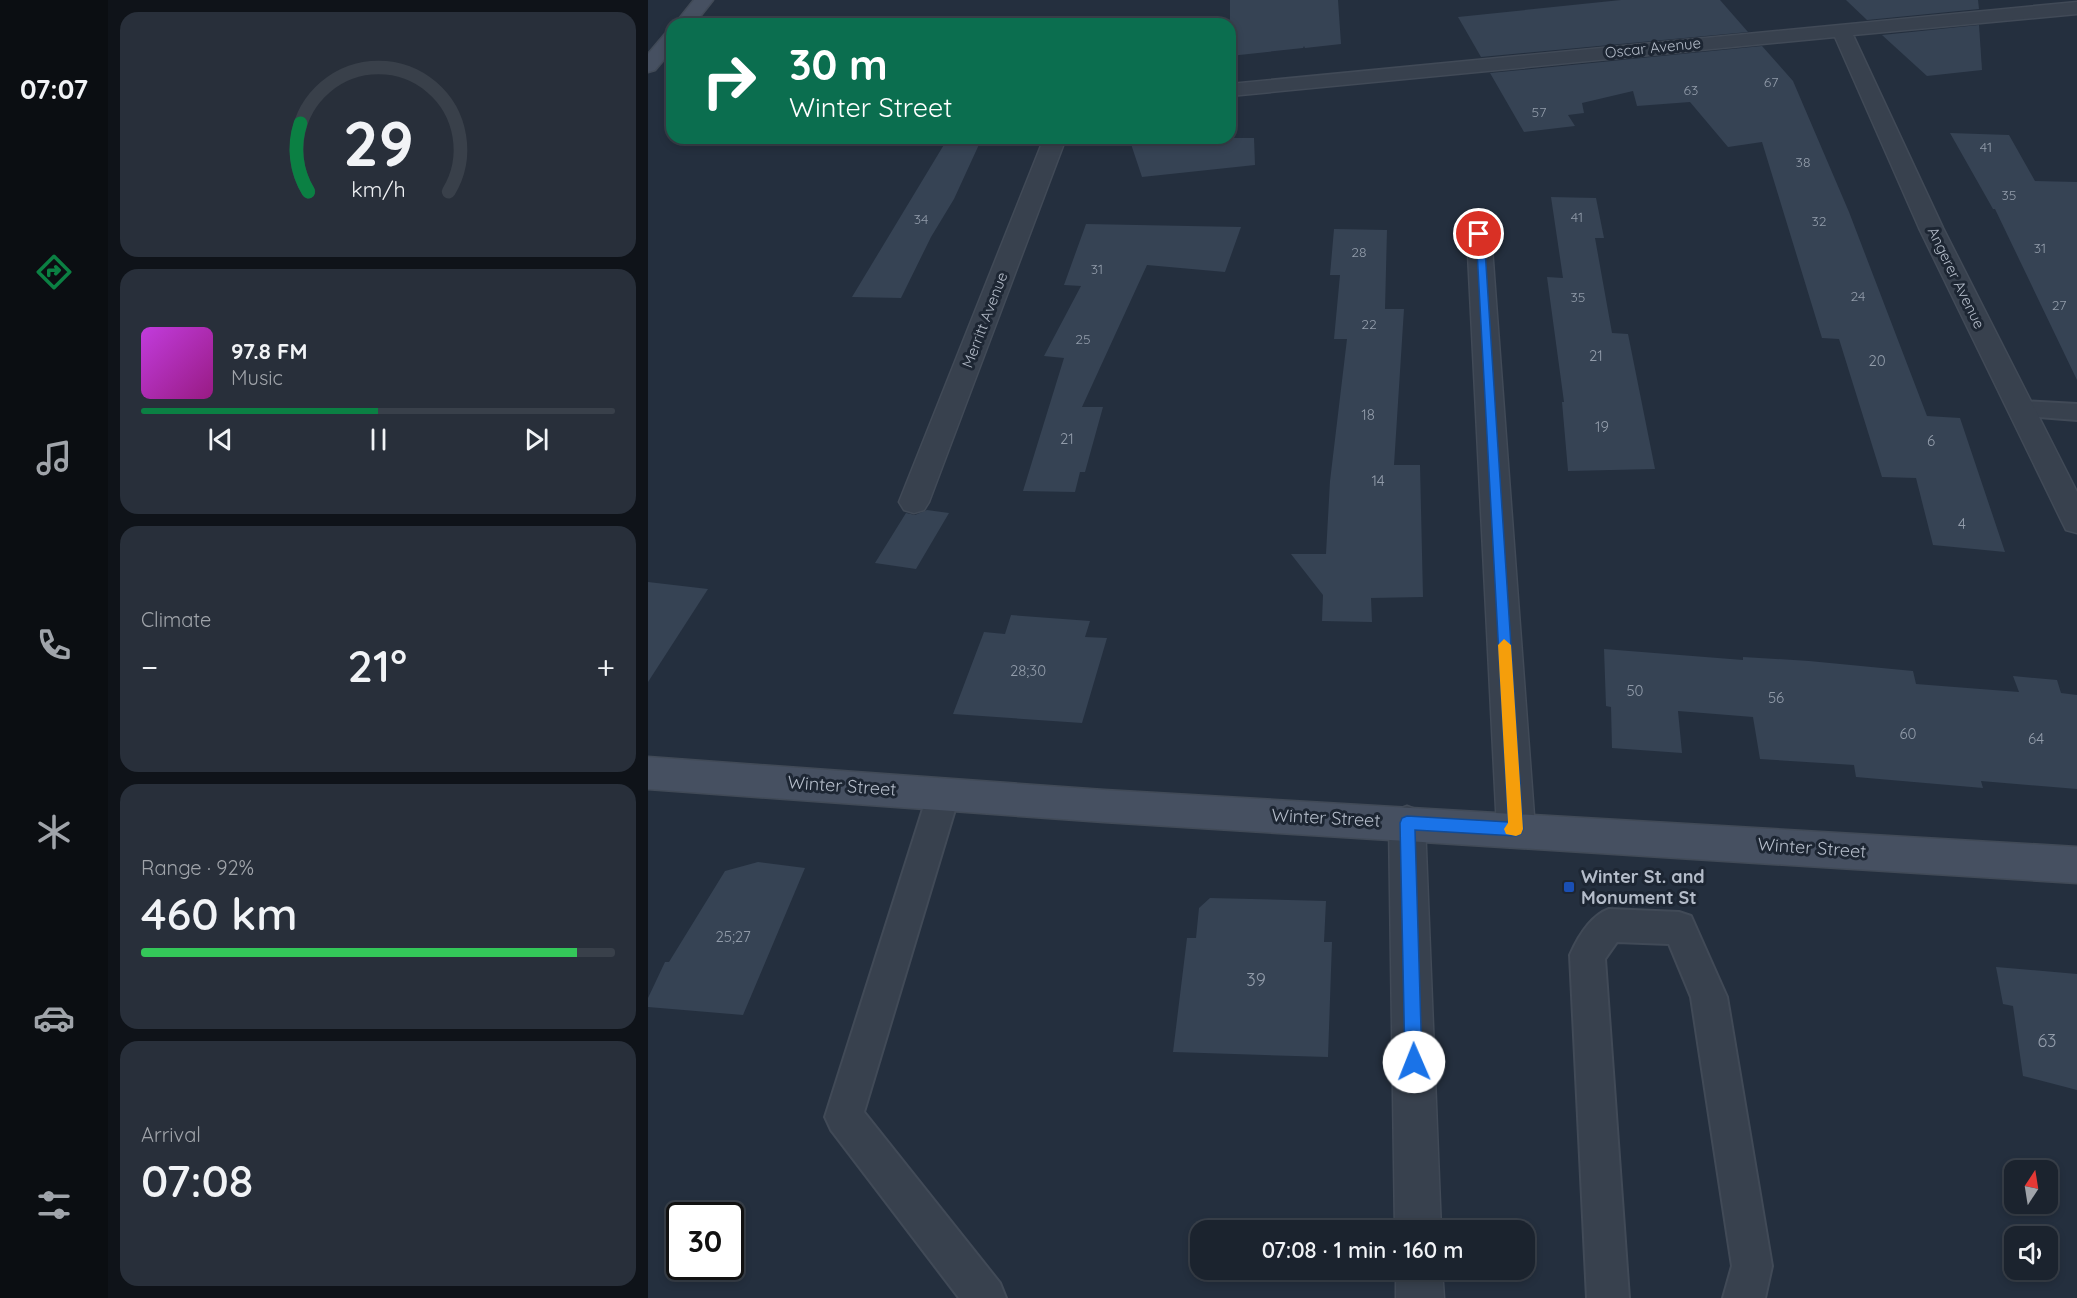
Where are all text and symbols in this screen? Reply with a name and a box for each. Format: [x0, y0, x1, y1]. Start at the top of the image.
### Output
street label: Oscar Avenue [1604, 33, 1702, 62]
text: 30 m [789, 38, 888, 91]
icon: right [690, 42, 768, 120]
text: 07:07 [20, 72, 88, 106]
house number: 67 [1764, 73, 1778, 91]
house number: 63 [1684, 81, 1698, 99]
text: Winter Street [789, 90, 952, 124]
house number: 57 [1532, 103, 1546, 121]
text: 29 [343, 104, 413, 182]
house number: 41 [1980, 138, 1992, 156]
house number: 38 [1796, 153, 1810, 171]
text: km/h [351, 176, 405, 202]
house number: 35 [2002, 186, 2016, 204]
pin [1453, 208, 1504, 259]
house number: 41 [1571, 208, 1583, 226]
house number: 34 [914, 210, 928, 228]
house number: 32 [1811, 212, 1827, 230]
icon: arrive [1462, 217, 1495, 250]
street label: Angerer Avenue [1924, 224, 1989, 332]
house number: 31 [2034, 239, 2046, 257]
house number: 28 [1351, 243, 1367, 261]
icon: directions [33, 251, 75, 293]
house number: 31 [1091, 260, 1103, 278]
street label: Merritt Avenue [958, 269, 1012, 370]
house number: 24 [1851, 287, 1865, 305]
house number: 35 [1571, 288, 1585, 306]
house number: 27 [2052, 296, 2066, 314]
house number: 22 [1361, 315, 1377, 333]
house number: 25 [1075, 330, 1091, 348]
text: 97.8 FM [231, 337, 307, 365]
house number: 21 [1589, 346, 1603, 365]
house number: 20 [1868, 351, 1886, 370]
text: Music [231, 365, 283, 390]
house number: 18 [1361, 405, 1375, 424]
house number: 19 [1595, 417, 1609, 436]
icon: previous [204, 423, 237, 456]
icon: pause [362, 423, 395, 456]
icon: next [520, 423, 553, 456]
house number: 21 [1060, 429, 1074, 448]
house number: 6 [1927, 431, 1935, 450]
icon: music [33, 437, 75, 479]
house number: 14 [1371, 471, 1385, 490]
house number: 4 [1958, 514, 1966, 533]
text: Climate [141, 607, 211, 632]
icon: phone [33, 624, 75, 666]
text: 21° [348, 637, 407, 693]
text: − [141, 646, 158, 687]
text: + [596, 646, 615, 687]
house number: 28;30 [1010, 661, 1046, 680]
house number: 50 [1626, 681, 1644, 700]
house number: 56 [1768, 688, 1784, 707]
house number: 60 [1900, 724, 1917, 743]
house number: 64 [2028, 729, 2044, 748]
street label: Winter Street [787, 770, 897, 801]
street label: Winter Street [1271, 803, 1381, 832]
icon: climate [33, 811, 75, 853]
street label: Winter Street [1757, 832, 1867, 863]
text: Range · 92% [141, 855, 254, 880]
place label: Winter St. and Monument St [1581, 865, 1705, 909]
marker: Winter St. and Monument St [1562, 880, 1576, 894]
text: 460 km [141, 885, 298, 941]
house number: 25;27 [715, 927, 751, 946]
house number: 39 [1246, 968, 1266, 991]
icon: car [33, 997, 75, 1039]
house number: 63 [2037, 1029, 2057, 1052]
position arrow [1382, 1030, 1446, 1094]
text: Arrival [141, 1122, 201, 1147]
text: 07:08 [141, 1152, 253, 1208]
north arrow [2004, 1160, 2058, 1214]
map controls [2004, 1160, 2058, 1280]
icon: filters [33, 1184, 75, 1226]
speed limit sign: 30 [666, 1202, 744, 1280]
button: sound [2004, 1226, 2058, 1280]
text: 07:08 · 1 min · 160 m [1262, 1236, 1463, 1264]

